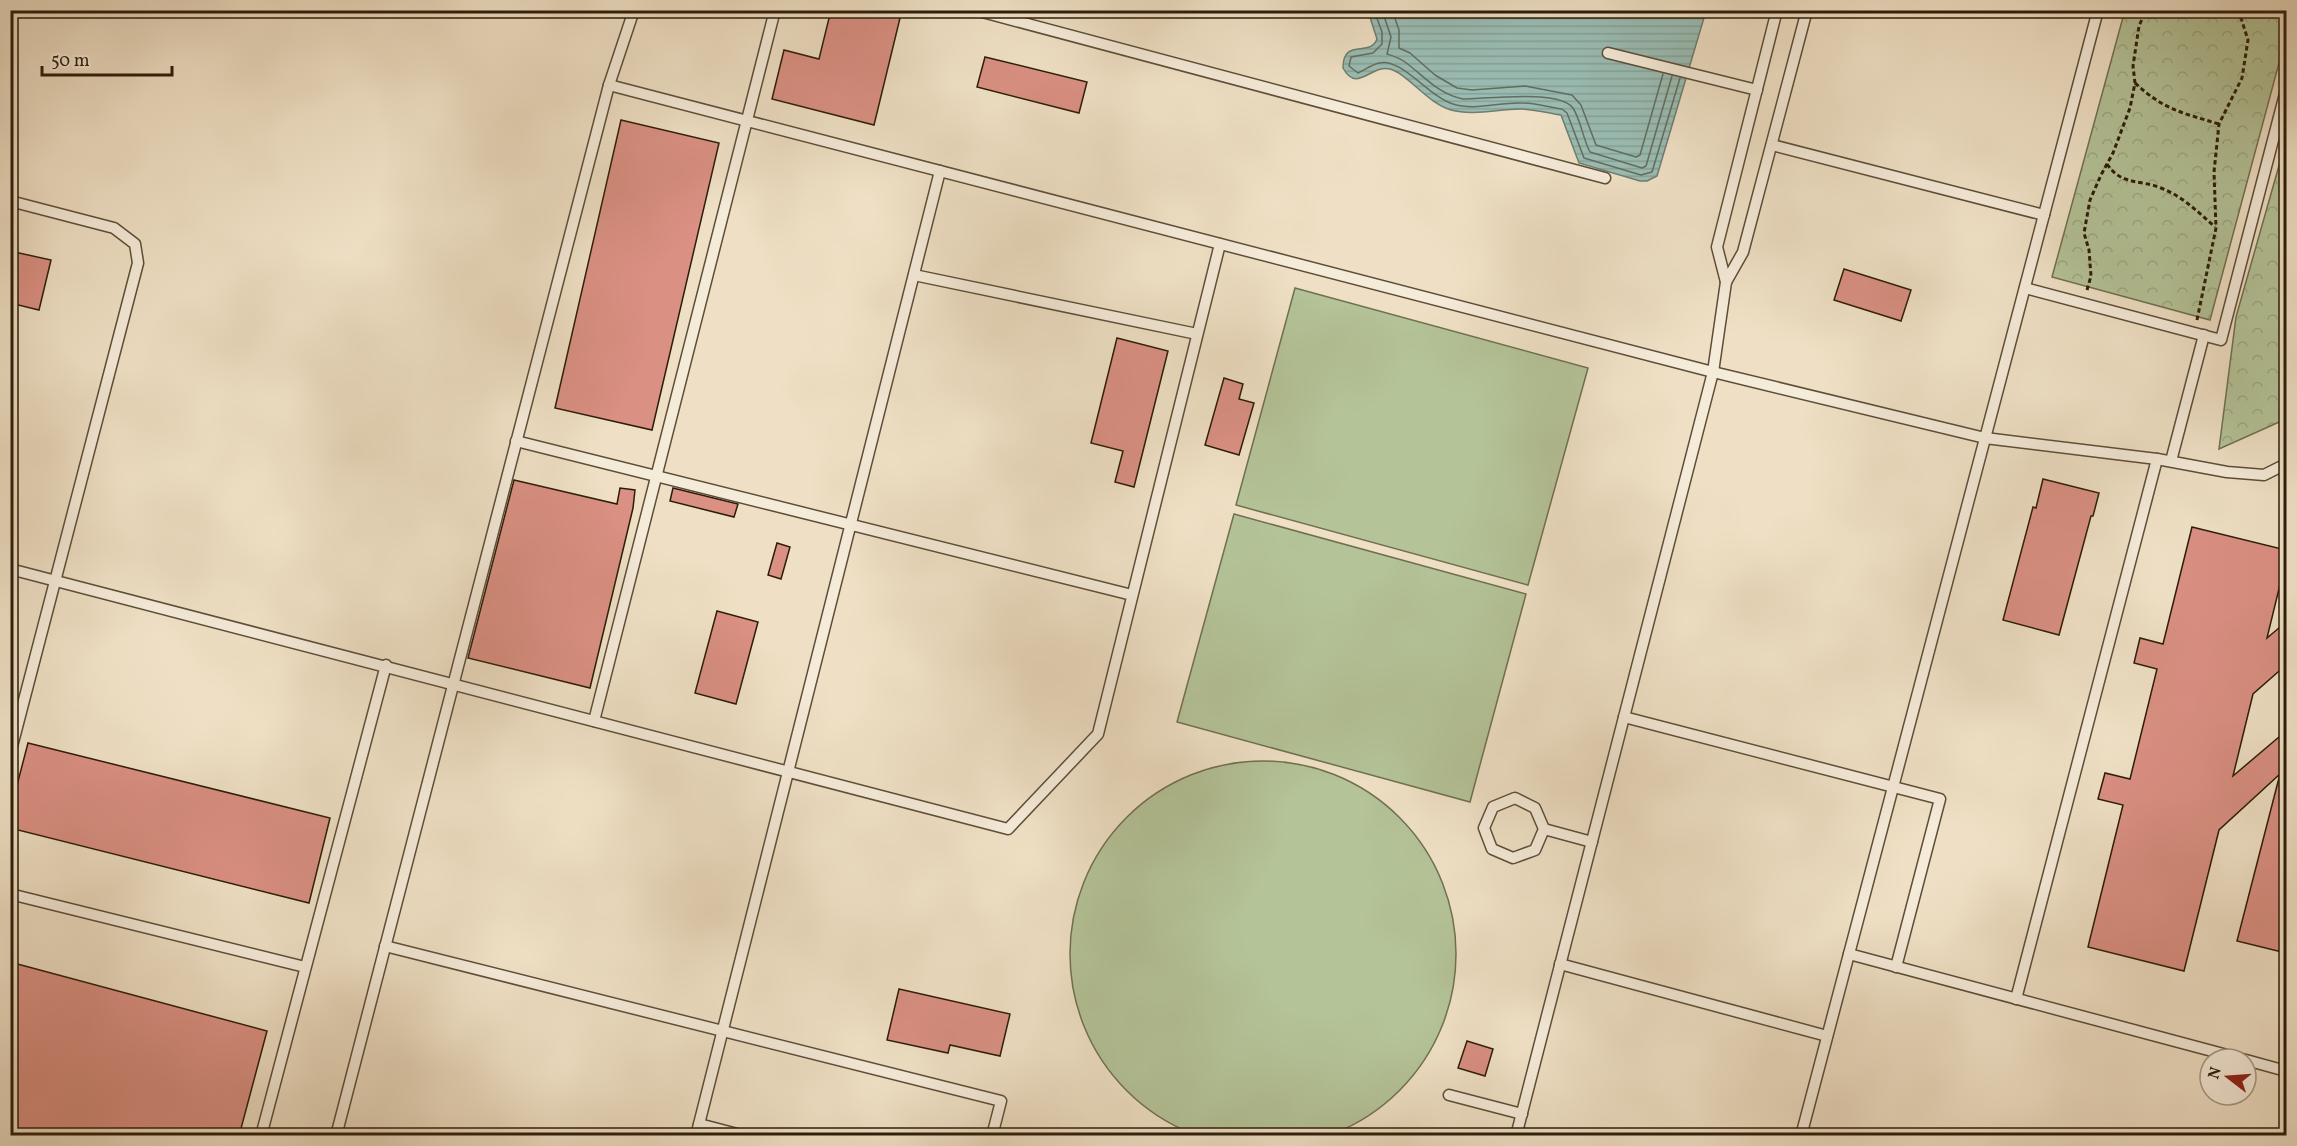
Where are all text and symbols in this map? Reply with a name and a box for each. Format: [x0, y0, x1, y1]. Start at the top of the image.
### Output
scale bar [42, 39, 172, 77]
text: 50 m [51, 49, 90, 74]
north arrow [2198, 1047, 2258, 1107]
text: N [2203, 1064, 2228, 1082]

